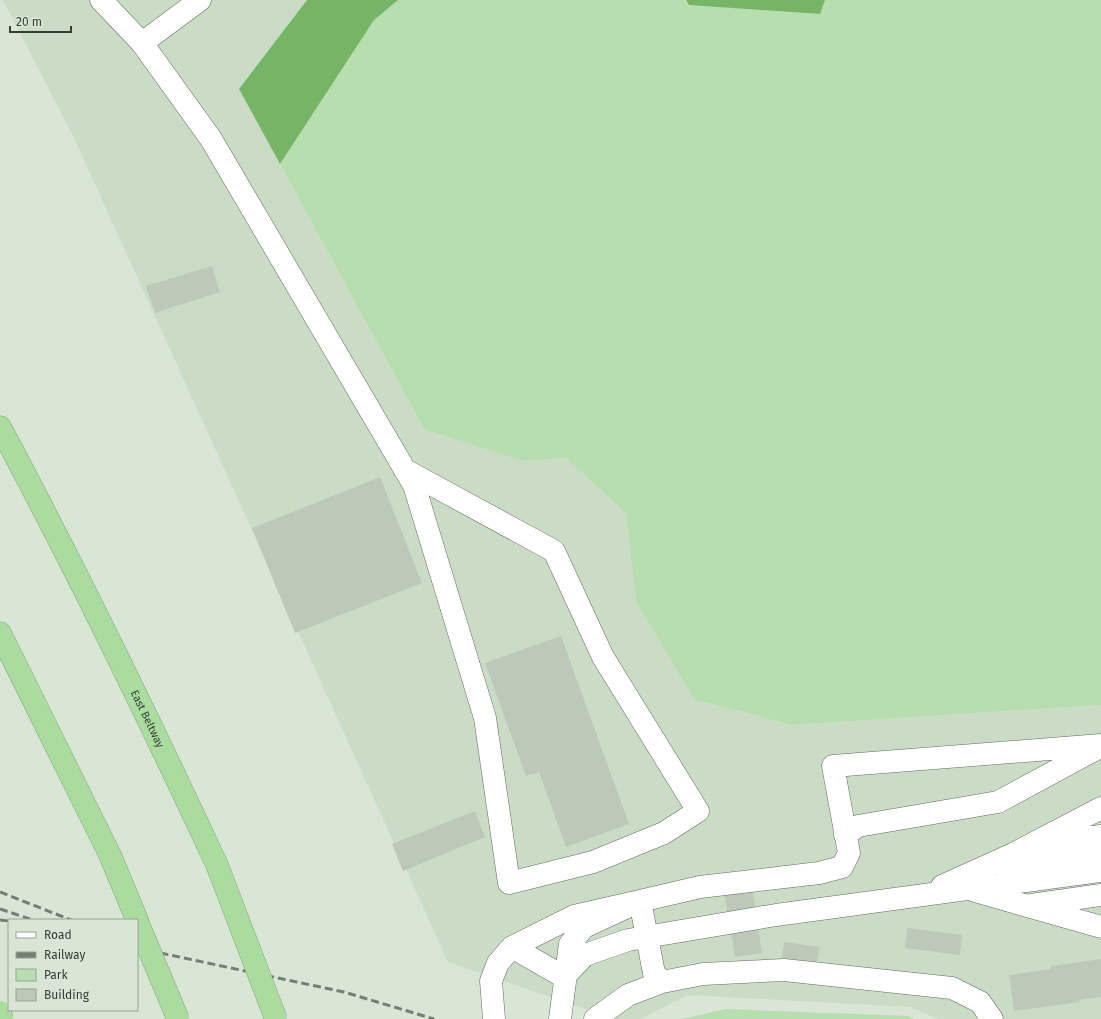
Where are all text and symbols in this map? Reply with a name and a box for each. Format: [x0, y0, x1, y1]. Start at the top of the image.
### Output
scale bar [10, 8, 71, 34]
text: 20 m [16, 15, 42, 29]
street label: East Beltway [128, 688, 167, 750]
legend [8, 919, 138, 1011]
text: Road [44, 928, 72, 942]
text: Railway [44, 948, 85, 962]
text: Park [44, 968, 68, 982]
text: Building [44, 988, 90, 1002]

